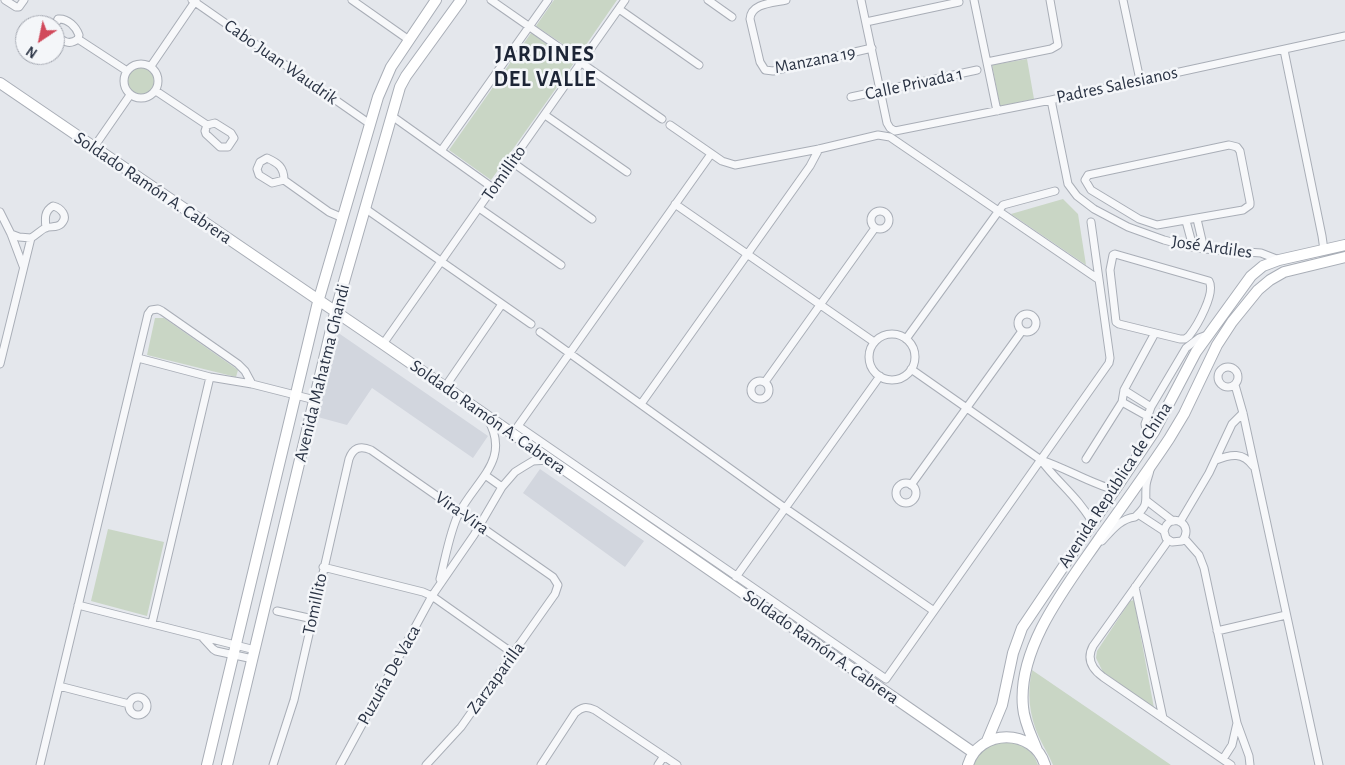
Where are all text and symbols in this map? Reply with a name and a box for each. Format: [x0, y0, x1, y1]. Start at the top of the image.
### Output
north arrow [15, 15, 65, 65]
street label: Cabo Juan Waudrik [220, 15, 342, 109]
district label: JARDINES DEL VALLE [492, 41, 598, 92]
street label: Manzana 19 [773, 42, 857, 78]
text: N [24, 43, 40, 60]
street label: Padres Salesianos [1054, 62, 1180, 108]
street label: Calle Privada 1 [863, 63, 965, 105]
street label: Soldado Ramón A. Cabrera [70, 127, 236, 249]
street label: Tomillito [477, 141, 531, 205]
street label: José Ardiles [1170, 231, 1254, 263]
street label: Avenida Mahatma Ghandi [289, 282, 355, 464]
street label: Soldado Ramón A. Cabrera [406, 355, 570, 479]
street label: Avenida República de China [1053, 398, 1177, 572]
street label: Vira-Vira [431, 487, 493, 539]
street label: Tomillito [298, 571, 332, 637]
street label: Soldado Ramón A. Cabrera [739, 585, 903, 709]
street label: Puzuña De Vaca [353, 621, 425, 729]
street label: Zarzaparilla [463, 638, 529, 718]

